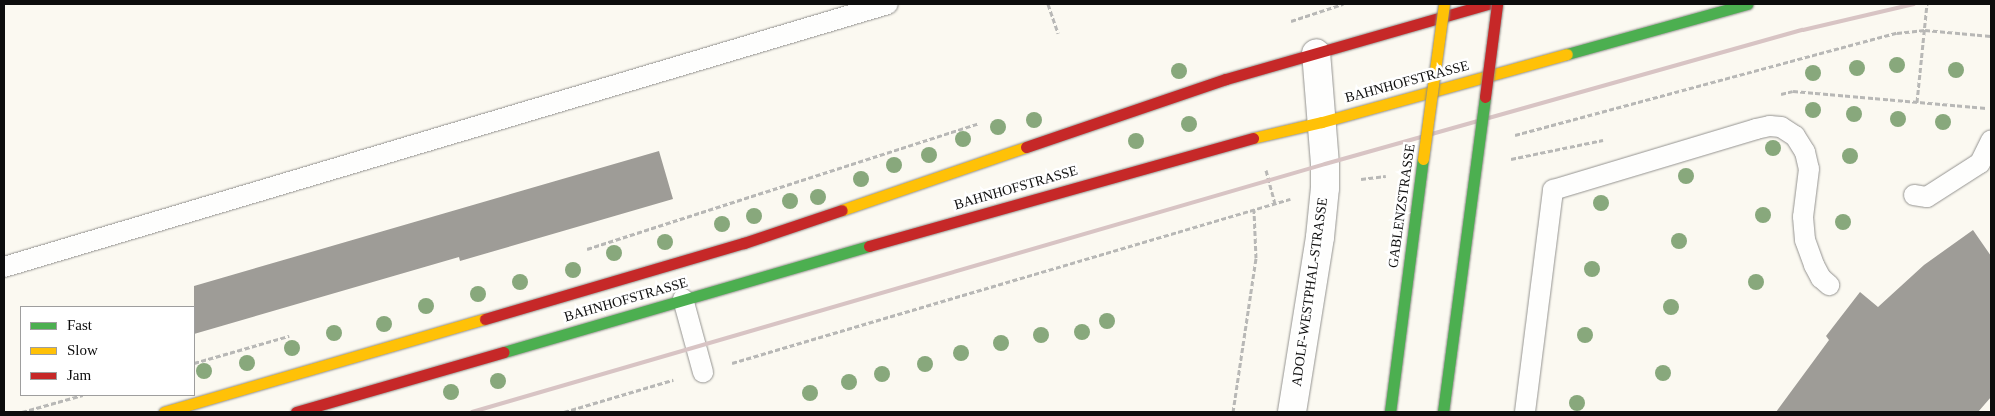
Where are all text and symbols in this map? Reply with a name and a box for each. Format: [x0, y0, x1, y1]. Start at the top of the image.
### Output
street label: BAHNHOFSTRASSE [1343, 57, 1471, 107]
street label: GABLENZSTRASSE [1385, 143, 1419, 269]
street label: BAHNHOFSTRASSE [952, 162, 1080, 214]
street label: ADOLF-WESTPHAL-STRASSE [1288, 196, 1332, 388]
street label: BAHNHOFSTRASSE [562, 274, 690, 326]
legend [20, 306, 195, 396]
text: Fast [67, 317, 92, 333]
text: Slow [67, 342, 98, 358]
text: Jam [67, 367, 91, 383]

